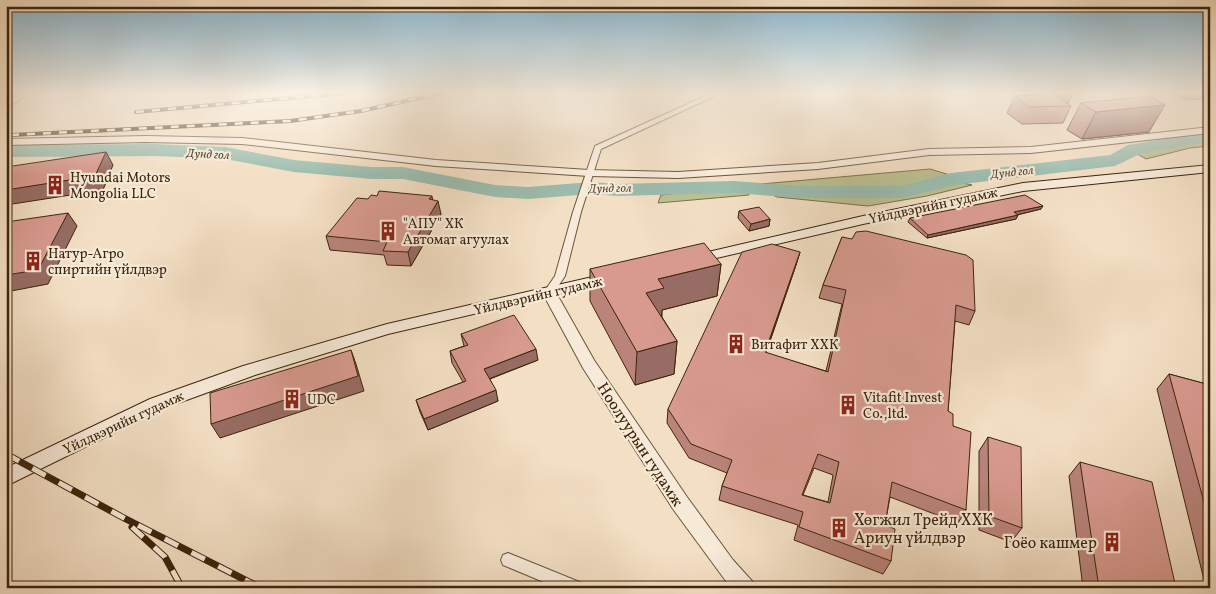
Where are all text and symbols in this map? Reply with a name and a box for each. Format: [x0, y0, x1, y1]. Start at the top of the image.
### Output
water label: Дунд гол [185, 146, 230, 164]
water label: Дунд гол [989, 163, 1035, 183]
place label: Hyundai Motors Mongolia LLC [70, 169, 171, 204]
building icon: Hyundai Motors Mongolia LLC [44, 174, 66, 196]
water label: Дунд гол [587, 181, 632, 197]
street label: Yйлдвэрийн гудамж [867, 183, 1000, 229]
place label: "АПУ" ХК Автомат агуулах [403, 215, 509, 250]
building icon: "АПУ" ХК Автомат агуулах [377, 220, 399, 242]
place label: Натур-Агро спиртийн үйлдвэр [48, 245, 167, 280]
building icon: Натур-Агро спиртийн үйлдвэр [22, 250, 44, 272]
street label: Yйлдвэрийн гудамж [472, 272, 605, 321]
building icon: Витафит ХХК [725, 333, 747, 355]
place label: Витафит ХХК [751, 336, 839, 355]
street label: Ноолуурын гудамж [591, 379, 688, 512]
street label: Yйлдвэрийн гудамж [60, 387, 187, 460]
building icon: UDC [281, 388, 303, 410]
place label: Vitafit Invest Co.,ltd. [863, 389, 942, 424]
place label: UDC [307, 391, 336, 410]
building icon: Vitafit Invest Co.,ltd. [837, 394, 859, 416]
place label: Хөгжил Трейд ХХК Ариун үйлдвэр [854, 510, 993, 550]
building icon: Хөгжил Трейд ХХК Ариун үйлдвэр [828, 517, 850, 539]
building icon: Гоёо кашмер [1101, 531, 1123, 553]
place label: Гоёо кашмер [1004, 533, 1097, 555]

